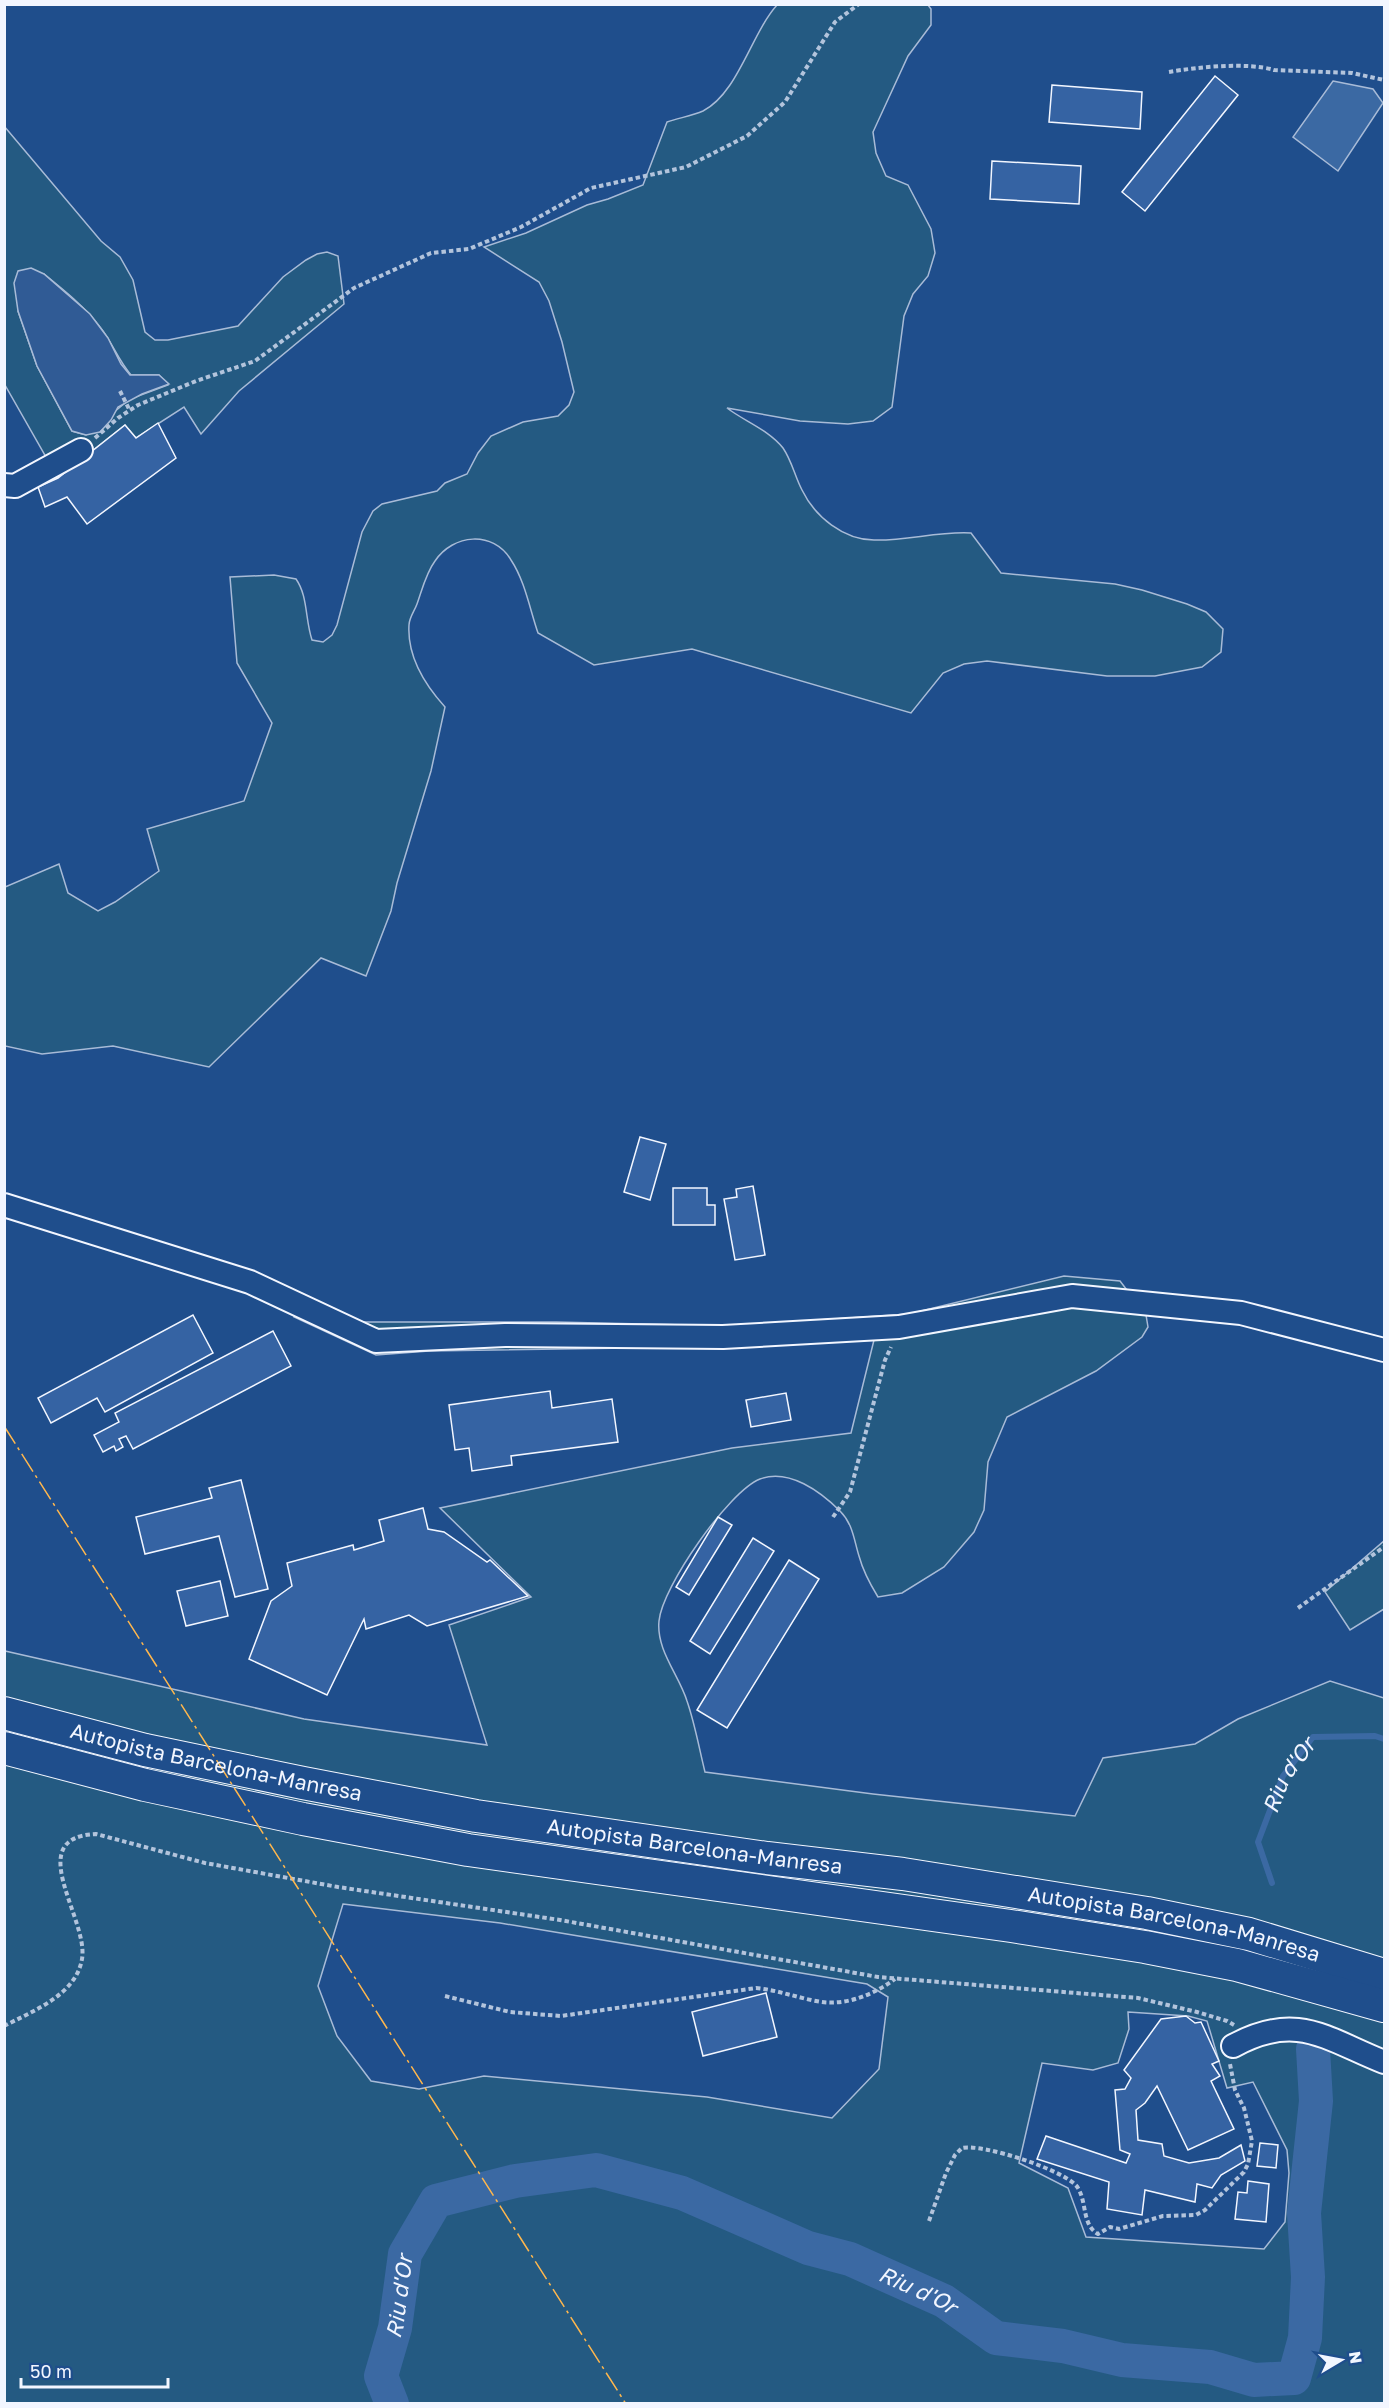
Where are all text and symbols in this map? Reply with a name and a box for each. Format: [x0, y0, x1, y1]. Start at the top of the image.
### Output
street label: Autopista Barcelona-Manresa [68, 1717, 364, 1806]
water label: Riu d'Or [1256, 1729, 1323, 1816]
street label: Autopista Barcelona-Manresa [545, 1812, 844, 1879]
street label: Autopista Barcelona-Manresa [1026, 1880, 1323, 1967]
water label: Riu d'Or [379, 2250, 418, 2341]
water label: Riu d'Or [875, 2260, 966, 2321]
north arrow [1311, 2330, 1371, 2390]
text: N [1345, 2350, 1367, 2365]
scale bar [21, 2351, 168, 2389]
text: 50 m [30, 2360, 72, 2382]

